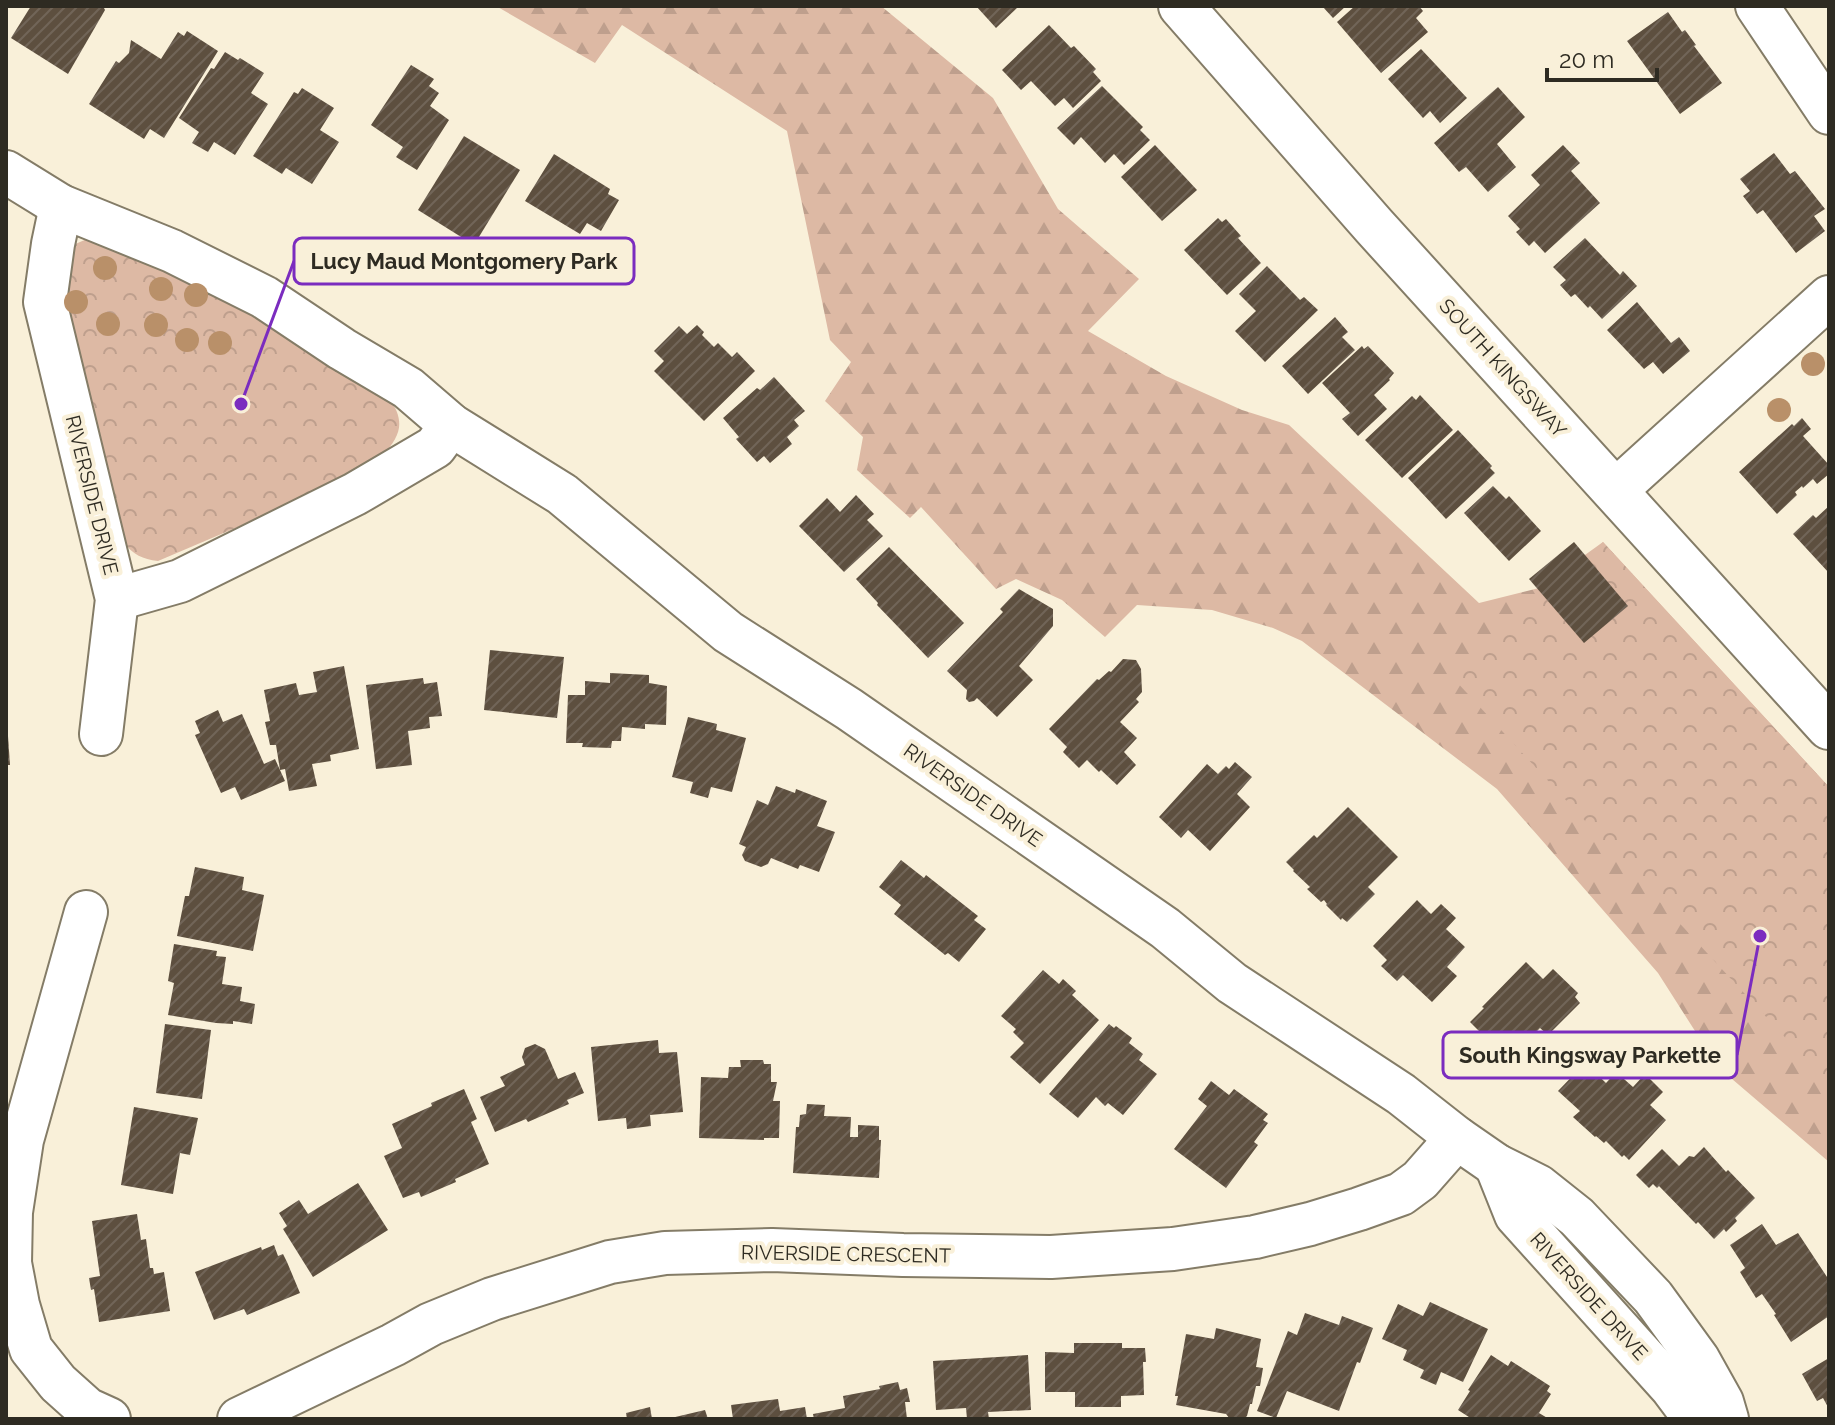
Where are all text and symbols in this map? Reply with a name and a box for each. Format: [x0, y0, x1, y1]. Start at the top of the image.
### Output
scale bar [1547, 32, 1657, 82]
text: 20 m [1559, 45, 1614, 74]
callout: Lucy Maud Montgomery Park [294, 238, 634, 284]
text: Lucy Maud Montgomery Park [310, 248, 618, 274]
street label: SOUTH KINGSWAY [1434, 294, 1572, 442]
street label: RIVERSIDE DRIVE [61, 413, 123, 577]
street label: RIVERSIDE DRIVE [899, 738, 1047, 852]
callout: South Kingsway Parkette [1443, 1032, 1737, 1078]
text: South Kingsway Parkette [1459, 1042, 1721, 1068]
street label: RIVERSIDE DRIVE [1525, 1227, 1653, 1365]
street label: RIVERSIDE CRESCENT [741, 1240, 951, 1268]

